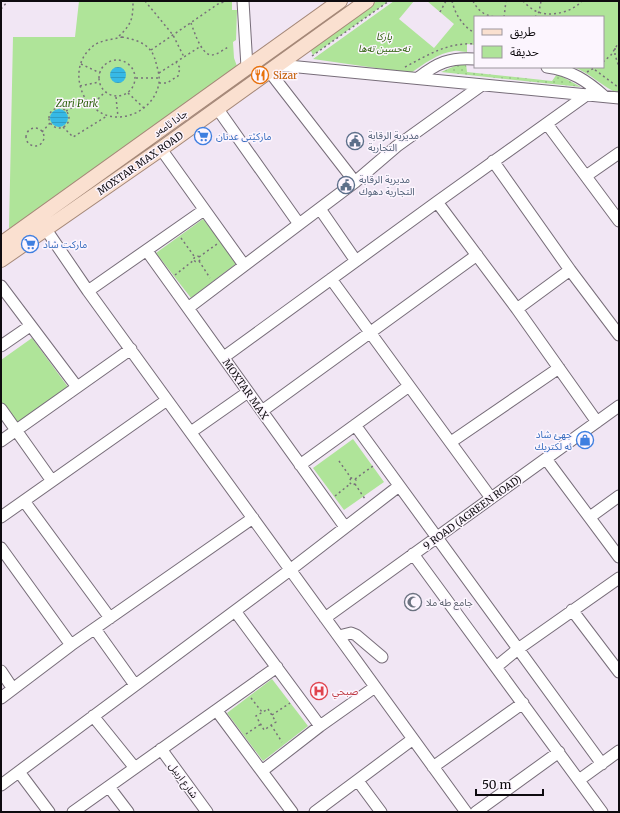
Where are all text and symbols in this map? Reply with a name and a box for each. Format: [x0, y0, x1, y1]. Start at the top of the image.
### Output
legend [474, 16, 604, 68]
text: طريق [510, 24, 536, 40]
park label: پارکا تەحسین تەها [358, 30, 412, 55]
text: حديقة [510, 44, 539, 59]
restaurant icon: Sizar [250, 65, 270, 85]
place label: Sizar [273, 69, 298, 82]
park label: Zari Park [55, 97, 99, 110]
street label: جادا ئامەد [151, 107, 190, 140]
supermarket icon: مارکێتی عدنان [193, 126, 213, 146]
street label: MOXTAR MAX ROAD [95, 129, 186, 198]
place label: مديرية الرقابة التجارية [368, 129, 419, 154]
place label: مارکێتی عدنان [216, 130, 272, 143]
public building icon: مديرية الرقابة التجارية [345, 131, 365, 151]
place label: مديرية الرقابة التجارية دهوك [359, 173, 415, 198]
public building icon: مديرية الرقابة التجارية دهوك [336, 175, 356, 195]
supermarket icon: ماركت شاد [20, 234, 40, 254]
place label: ماركت شاد [43, 238, 87, 251]
street label: MOXTAR MAX [220, 356, 272, 423]
place label: جهئ شاد ئه لكتريك [535, 428, 572, 453]
shop icon: جهئ شاد ئه لكتريك [575, 430, 595, 450]
street label: 9 ROAD (AGREEN ROAD) [421, 472, 524, 552]
mosque icon: جامع طه ملا [403, 592, 423, 612]
place label: جامع طه ملا [426, 596, 473, 610]
hospital icon: صبحي [309, 681, 329, 701]
place label: صبحي [332, 685, 358, 699]
street label: شارع اربيل [165, 760, 201, 802]
scale bar [476, 771, 543, 797]
text: 50 m [482, 777, 511, 792]

